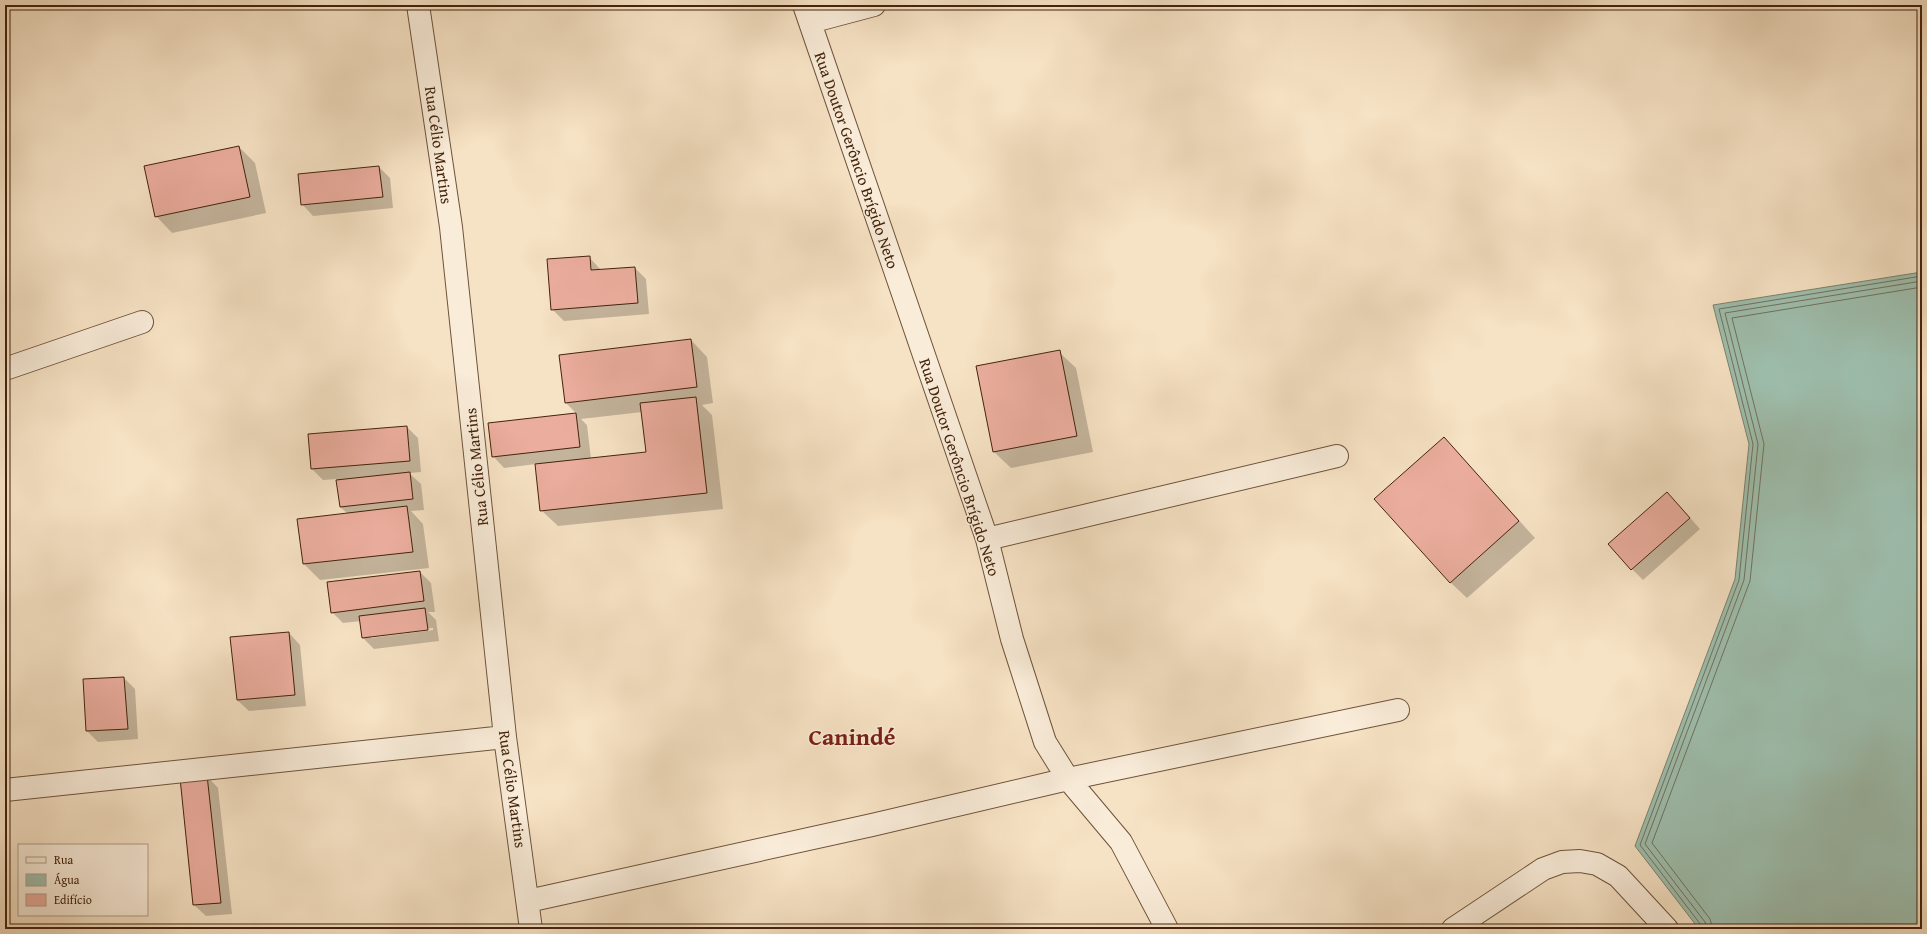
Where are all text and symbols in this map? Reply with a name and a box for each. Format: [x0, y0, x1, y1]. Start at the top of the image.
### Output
street label: Rua Doutor Gerôncio Brígido Neto [809, 48, 905, 272]
street label: Rua Célio Martins [419, 85, 459, 205]
street label: Rua Doutor Gerôncio Brígido Neto [913, 355, 1007, 579]
street label: Rua Célio Martins [458, 407, 494, 527]
district label: Canindé [808, 719, 896, 754]
street label: Rua Célio Martins [493, 729, 533, 849]
legend [18, 844, 148, 916]
text: Rua [54, 851, 73, 868]
text: Água [54, 871, 80, 888]
text: Edifício [54, 891, 92, 908]

